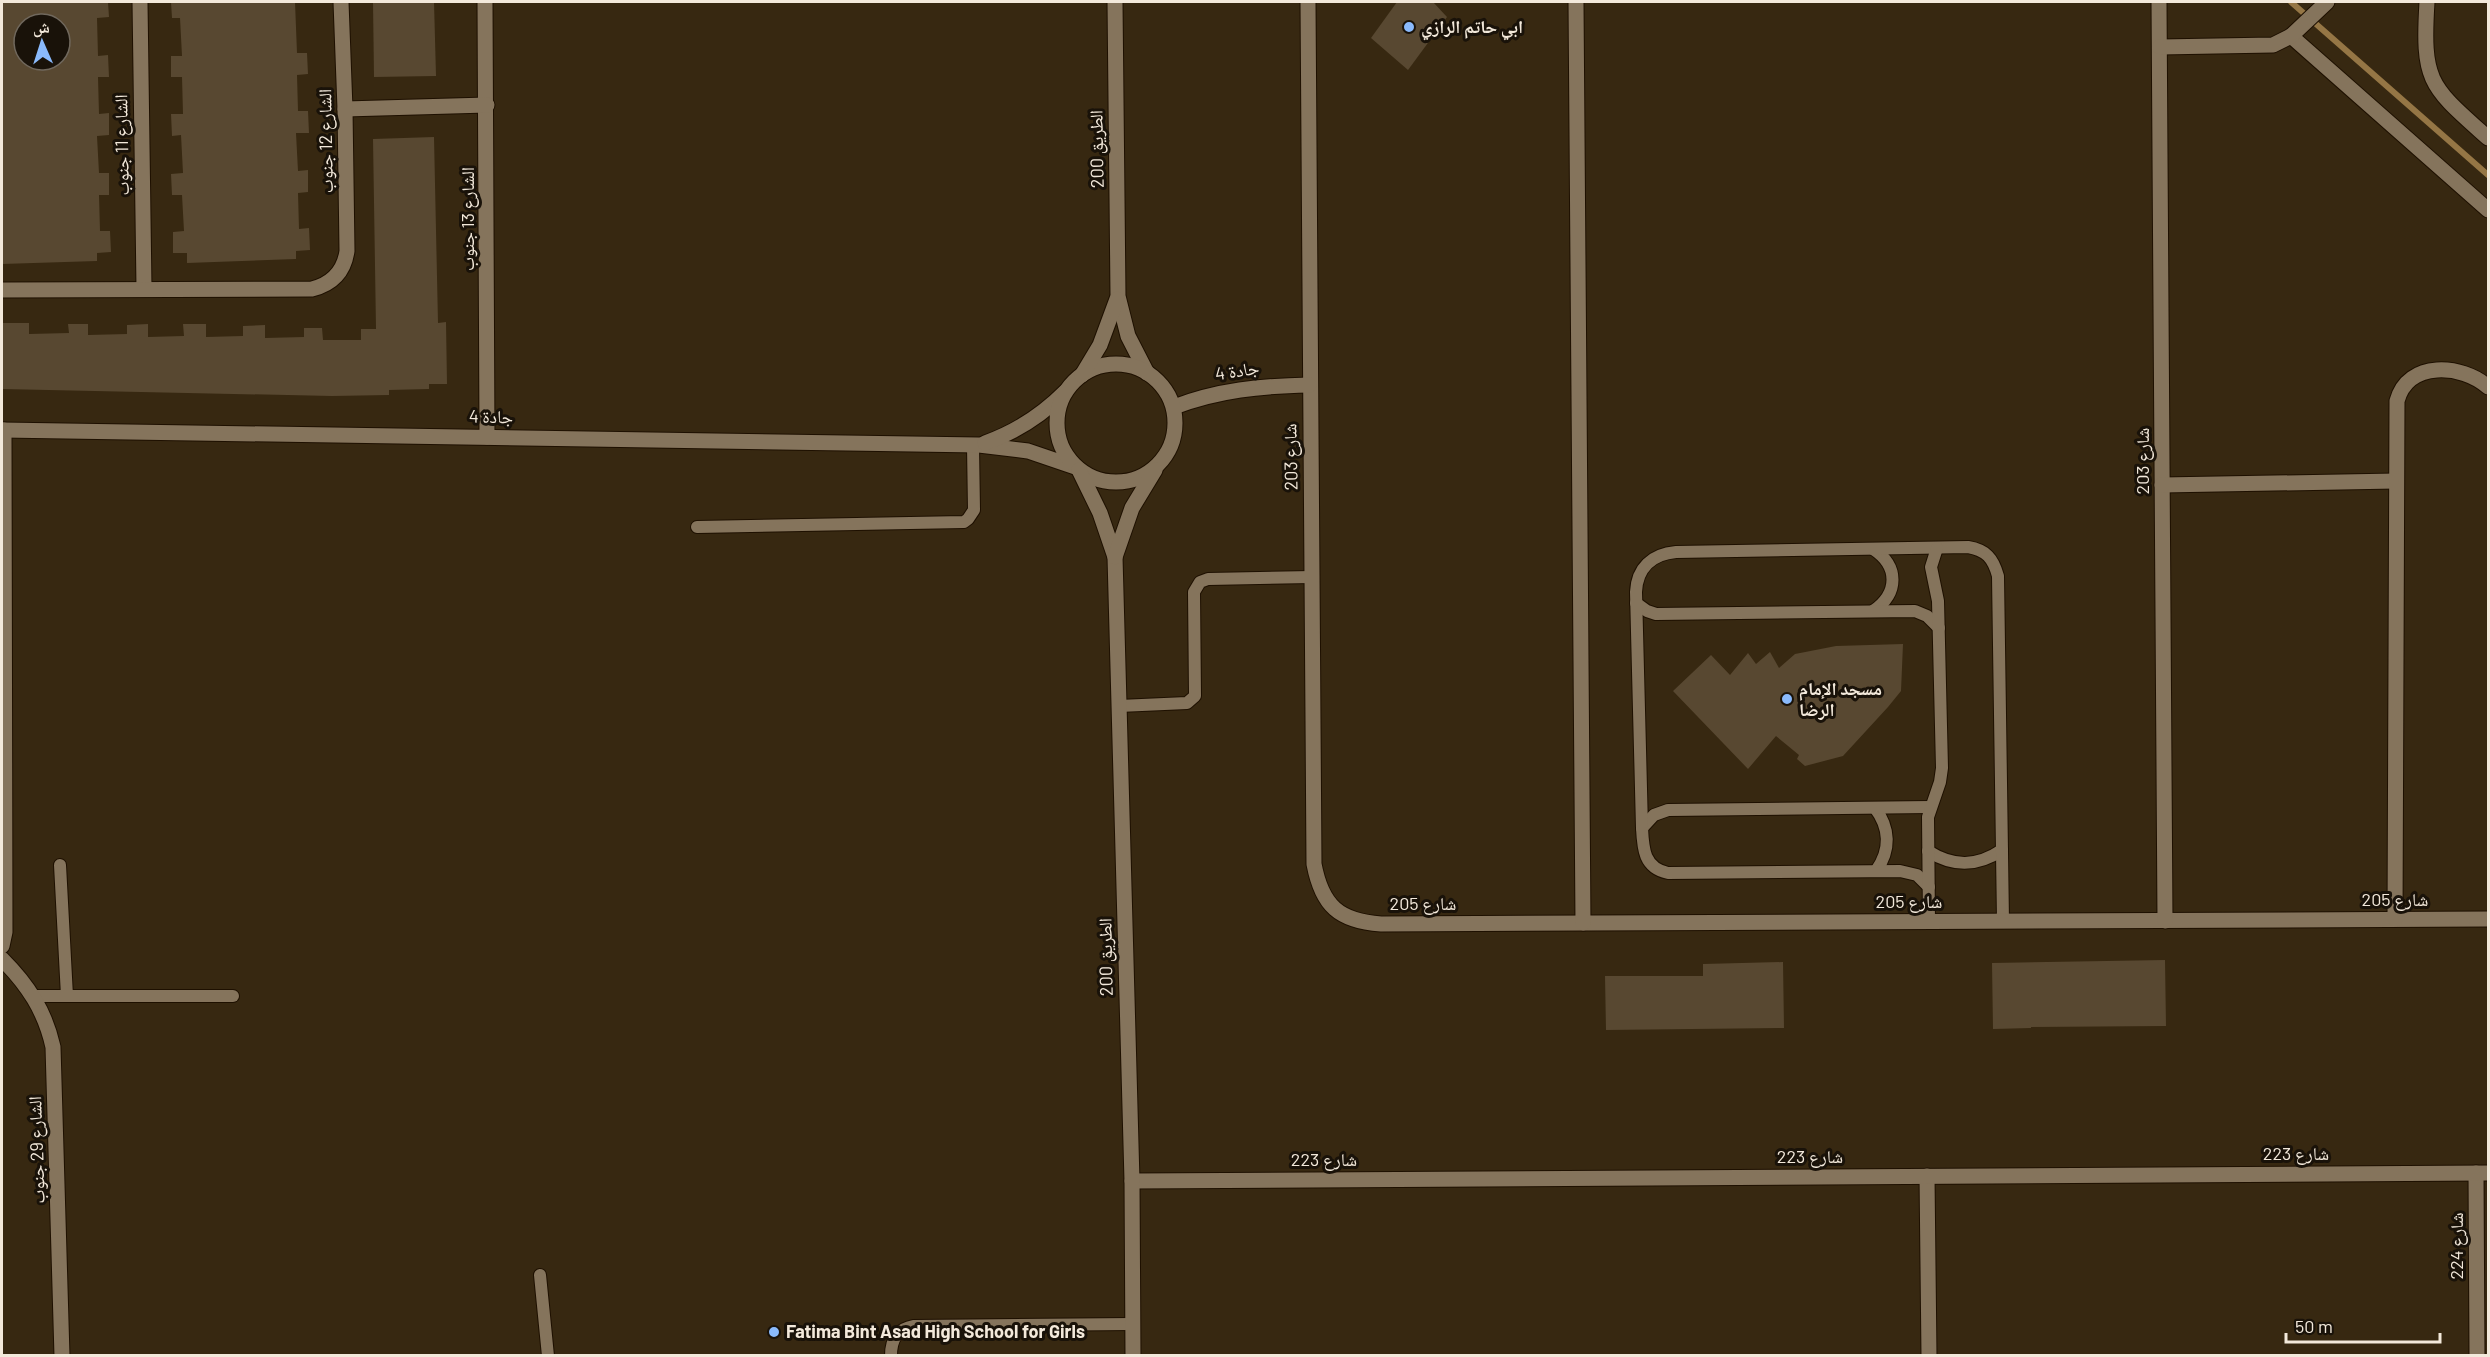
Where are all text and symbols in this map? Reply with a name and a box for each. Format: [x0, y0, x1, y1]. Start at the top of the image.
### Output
north arrow [12, 12, 72, 72]
place label: ابي حاتم الرازي [1421, 15, 1523, 41]
text: ش [32, 17, 50, 37]
marker: ابي حاتم الرازي [1402, 20, 1416, 34]
street label: الشارع 12 جنوب [313, 89, 338, 193]
street label: الشارع 11 جنوب [109, 94, 134, 196]
street label: الطريق 200 [1084, 110, 1109, 188]
street label: الشارع 13 جنوب [456, 167, 479, 271]
street label: جادة 4 [1213, 356, 1260, 384]
street label: جادة 4 [469, 405, 513, 428]
street label: شارع 203 [1278, 423, 1303, 491]
street label: شارع 203 [2131, 428, 2154, 494]
place label: مسجد الإمام الرضا [1799, 677, 1882, 720]
marker: مسجد الإمام الرضا [1780, 692, 1794, 706]
street label: شارع 205 [2362, 888, 2428, 911]
street label: شارع 205 [1876, 890, 1942, 913]
street label: شارع 205 [1390, 892, 1456, 915]
street label: الطريق 200 [1093, 918, 1118, 996]
street label: الشارع 29 جنوب [23, 1096, 50, 1204]
street label: شارع 223 [2263, 1142, 2329, 1165]
street label: شارع 223 [1777, 1145, 1843, 1168]
street label: شارع 223 [1291, 1148, 1357, 1171]
street label: شارع 224 [2445, 1212, 2468, 1280]
scale bar [2286, 1306, 2440, 1344]
text: 50 m [2295, 1315, 2333, 1337]
place label: Fatima Bint Asad High School for Girls [786, 1320, 1085, 1342]
marker: Fatima Bint Asad High School for Girls [767, 1325, 781, 1339]

